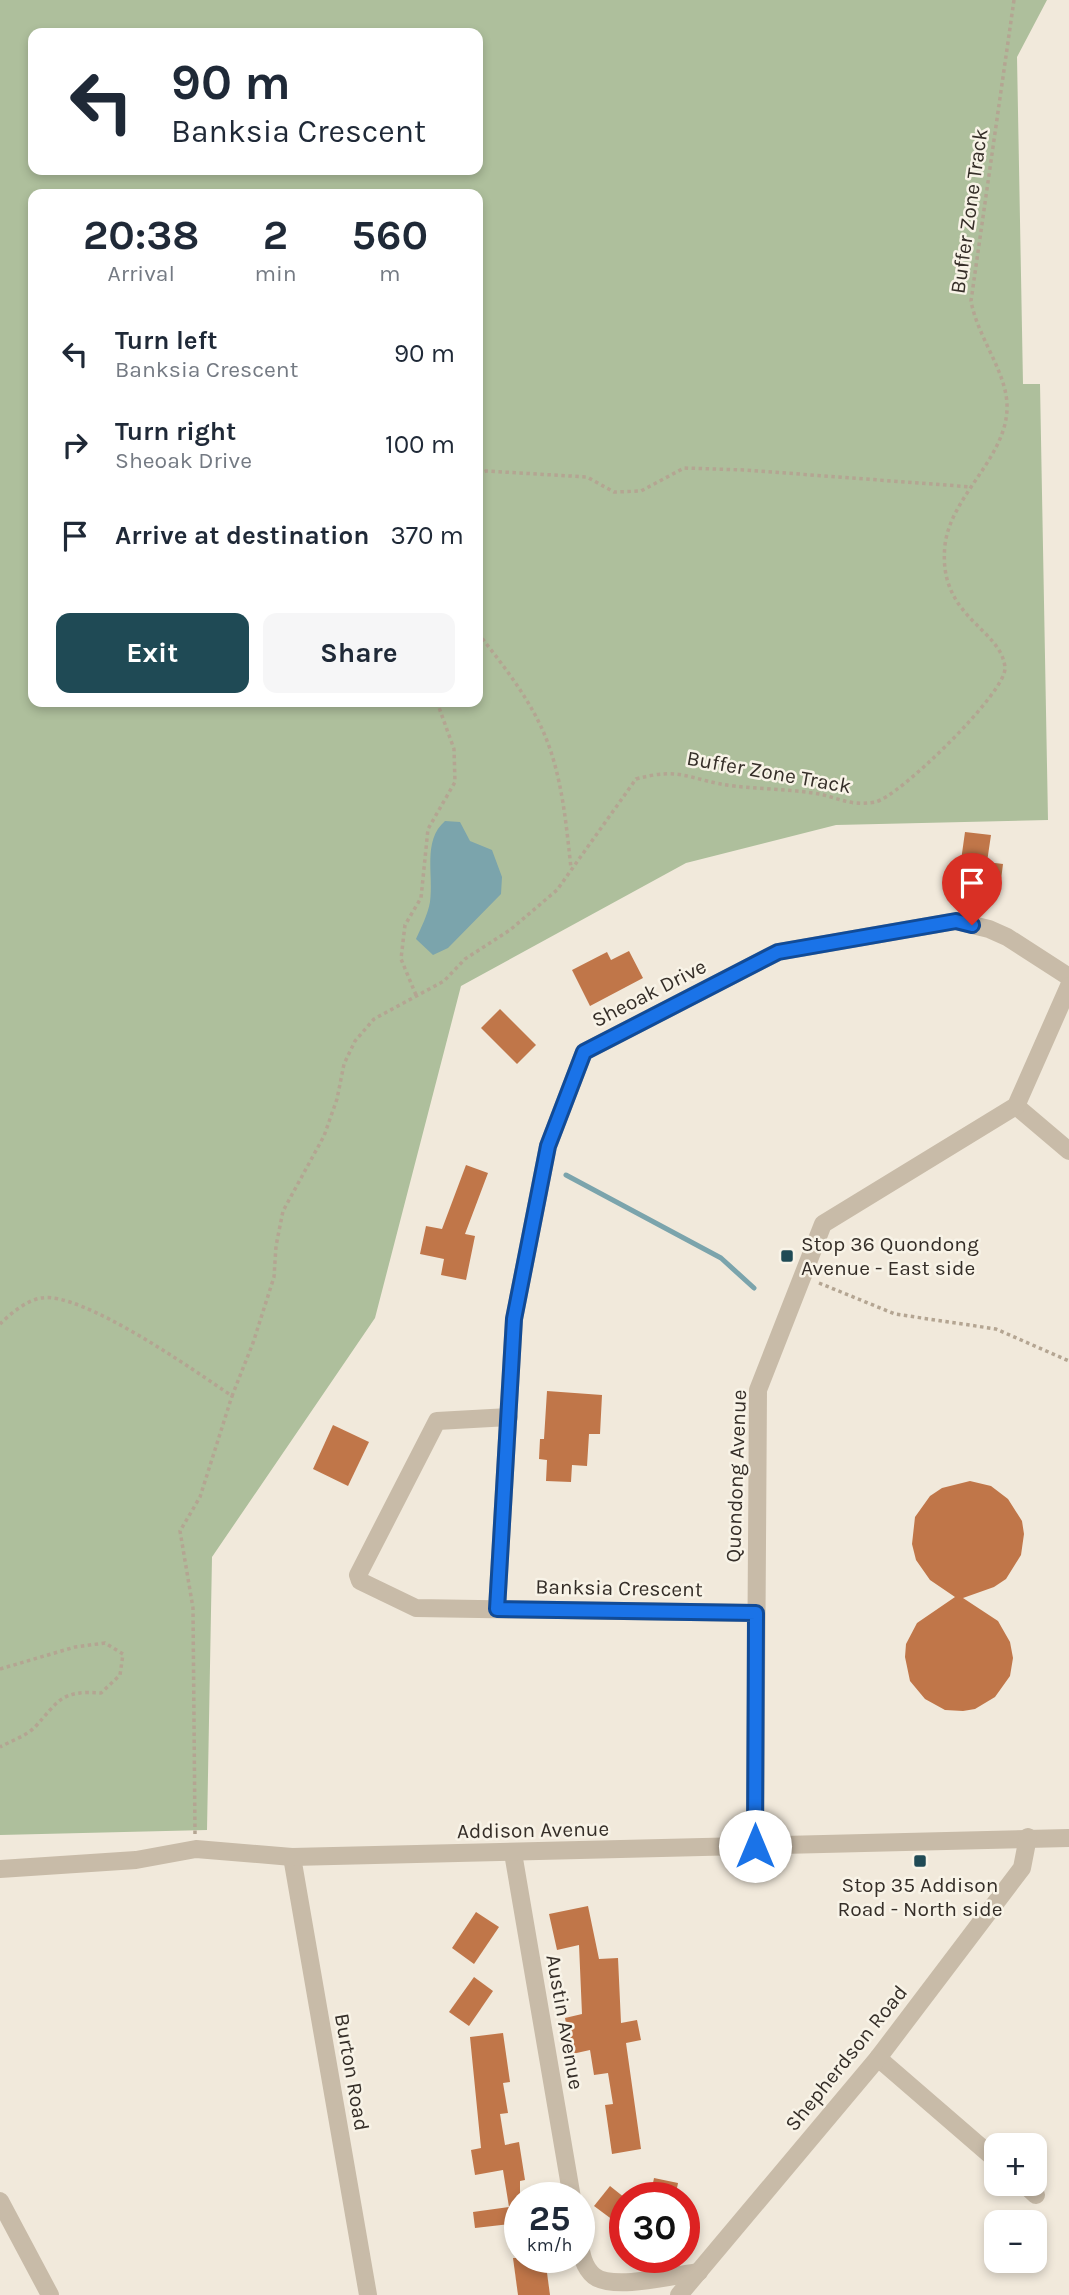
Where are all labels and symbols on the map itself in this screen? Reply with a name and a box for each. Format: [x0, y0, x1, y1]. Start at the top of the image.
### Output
street label: Buffer Zone Track [946, 127, 993, 295]
street label: Buffer Zone Track [685, 746, 853, 798]
pin [942, 853, 1002, 925]
street label: Sheoak Drive [588, 954, 710, 1032]
place label: Stop 36 Quondong Avenue - East side [801, 1232, 979, 1280]
marker: Stop 36 Quondong Avenue - East side [779, 1248, 795, 1264]
street label: Quondong Avenue [721, 1389, 751, 1563]
street label: Banksia Crescent [535, 1575, 703, 1601]
position arrow [718, 1809, 792, 1883]
street label: Addison Avenue [457, 1817, 609, 1843]
marker: Stop 35 Addison Road - North side [912, 1853, 928, 1869]
place label: Stop 35 Addison Road - North side [837, 1873, 1003, 1921]
street label: Austin Avenue [541, 1953, 589, 2091]
street label: Shepherdson Road [780, 1980, 912, 2136]
street label: Burton Road [330, 2011, 374, 2133]
speed limit sign: 30 [609, 2182, 700, 2273]

